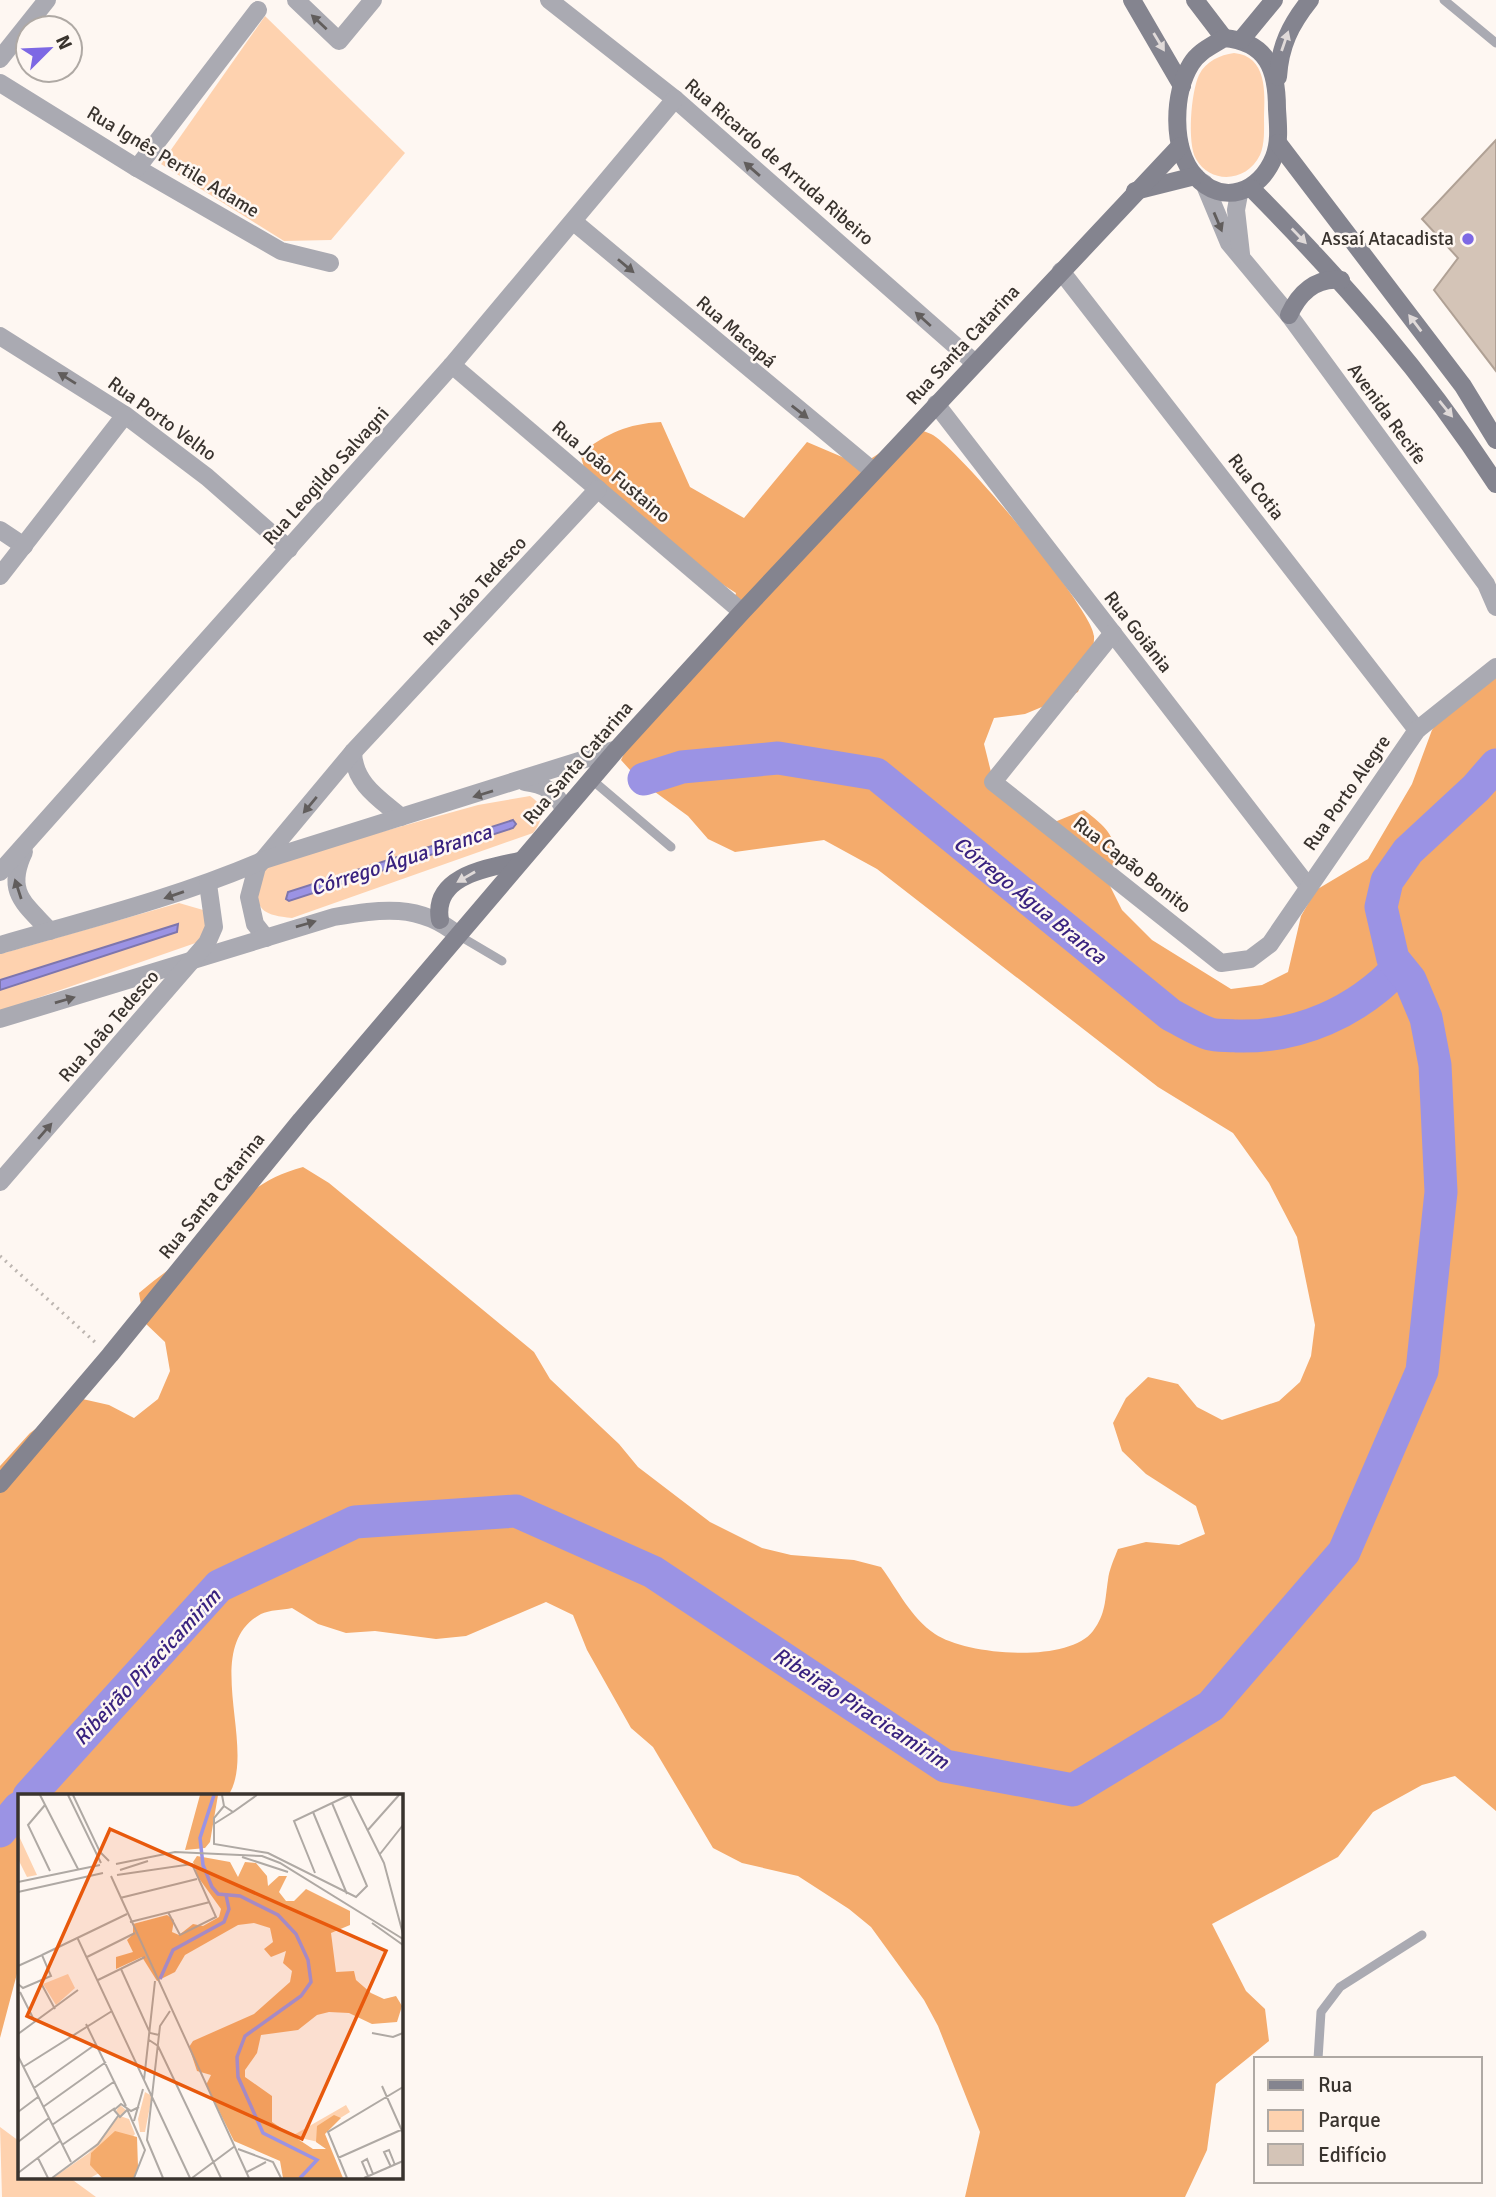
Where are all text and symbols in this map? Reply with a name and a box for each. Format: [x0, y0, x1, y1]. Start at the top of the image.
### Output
north arrow [14, 14, 84, 84]
one-way arrow [311, 14, 328, 30]
one-way arrow [1280, 30, 1291, 51]
text: N [50, 32, 77, 53]
one-way arrow [1152, 32, 1165, 52]
street label: Rua Ricardo de Arruda Ribeiro [680, 73, 879, 251]
street label: Rua Ignês Pertile Adame [82, 101, 264, 223]
one-way arrow [743, 162, 760, 177]
one-way arrow [1213, 211, 1224, 232]
one-way arrow [1290, 227, 1306, 244]
place label: Assaí Atacadista [1321, 227, 1454, 251]
marker: Assaí Atacadista [1460, 231, 1476, 247]
one-way arrow [617, 258, 635, 274]
street label: Rua Santa Catarina [901, 280, 1025, 410]
street label: Rua Macapá [691, 291, 781, 373]
one-way arrow [914, 312, 931, 327]
one-way arrow [1408, 315, 1423, 333]
street label: Avenida Recife [1342, 359, 1432, 469]
one-way arrow [57, 372, 77, 385]
street label: Rua Porto Velho [103, 372, 221, 467]
one-way arrow [1438, 400, 1453, 418]
street label: Rua Leogildo Salvagni [258, 402, 394, 550]
one-way arrow [791, 405, 809, 419]
street label: Rua João Fustaino [547, 416, 675, 529]
street label: Rua Cotia [1223, 449, 1289, 525]
street label: Rua João Tedesco [418, 531, 532, 651]
street label: Rua Goiânia [1099, 586, 1177, 678]
street label: Rua Santa Catarina [518, 696, 638, 830]
street label: Rua Porto Alegre [1298, 731, 1396, 855]
one-way arrow [472, 789, 493, 799]
one-way arrow [302, 795, 317, 813]
street label: Rua Capão Bonito [1068, 812, 1196, 919]
water label: Córrego Água Branca [307, 818, 496, 902]
water label: Córrego Água Branca [948, 830, 1113, 970]
one-way arrow [456, 871, 475, 883]
one-way arrow [13, 878, 23, 899]
one-way arrow [163, 890, 184, 901]
one-way arrow [296, 919, 317, 929]
street label: Rua João Tedesco [54, 965, 164, 1087]
one-way arrow [55, 994, 76, 1004]
one-way arrow [37, 1122, 53, 1140]
street label: Rua Santa Catarina [154, 1128, 270, 1264]
water label: Ribeirão Piracicamirim [68, 1583, 227, 1751]
water label: Ribeirão Piracicamirim [768, 1641, 955, 1775]
inset map [18, 1794, 402, 2180]
legend [1254, 2057, 1482, 2183]
text: Rua [1318, 2072, 1352, 2098]
text: Parque [1318, 2107, 1381, 2133]
text: Edifício [1318, 2142, 1387, 2168]

